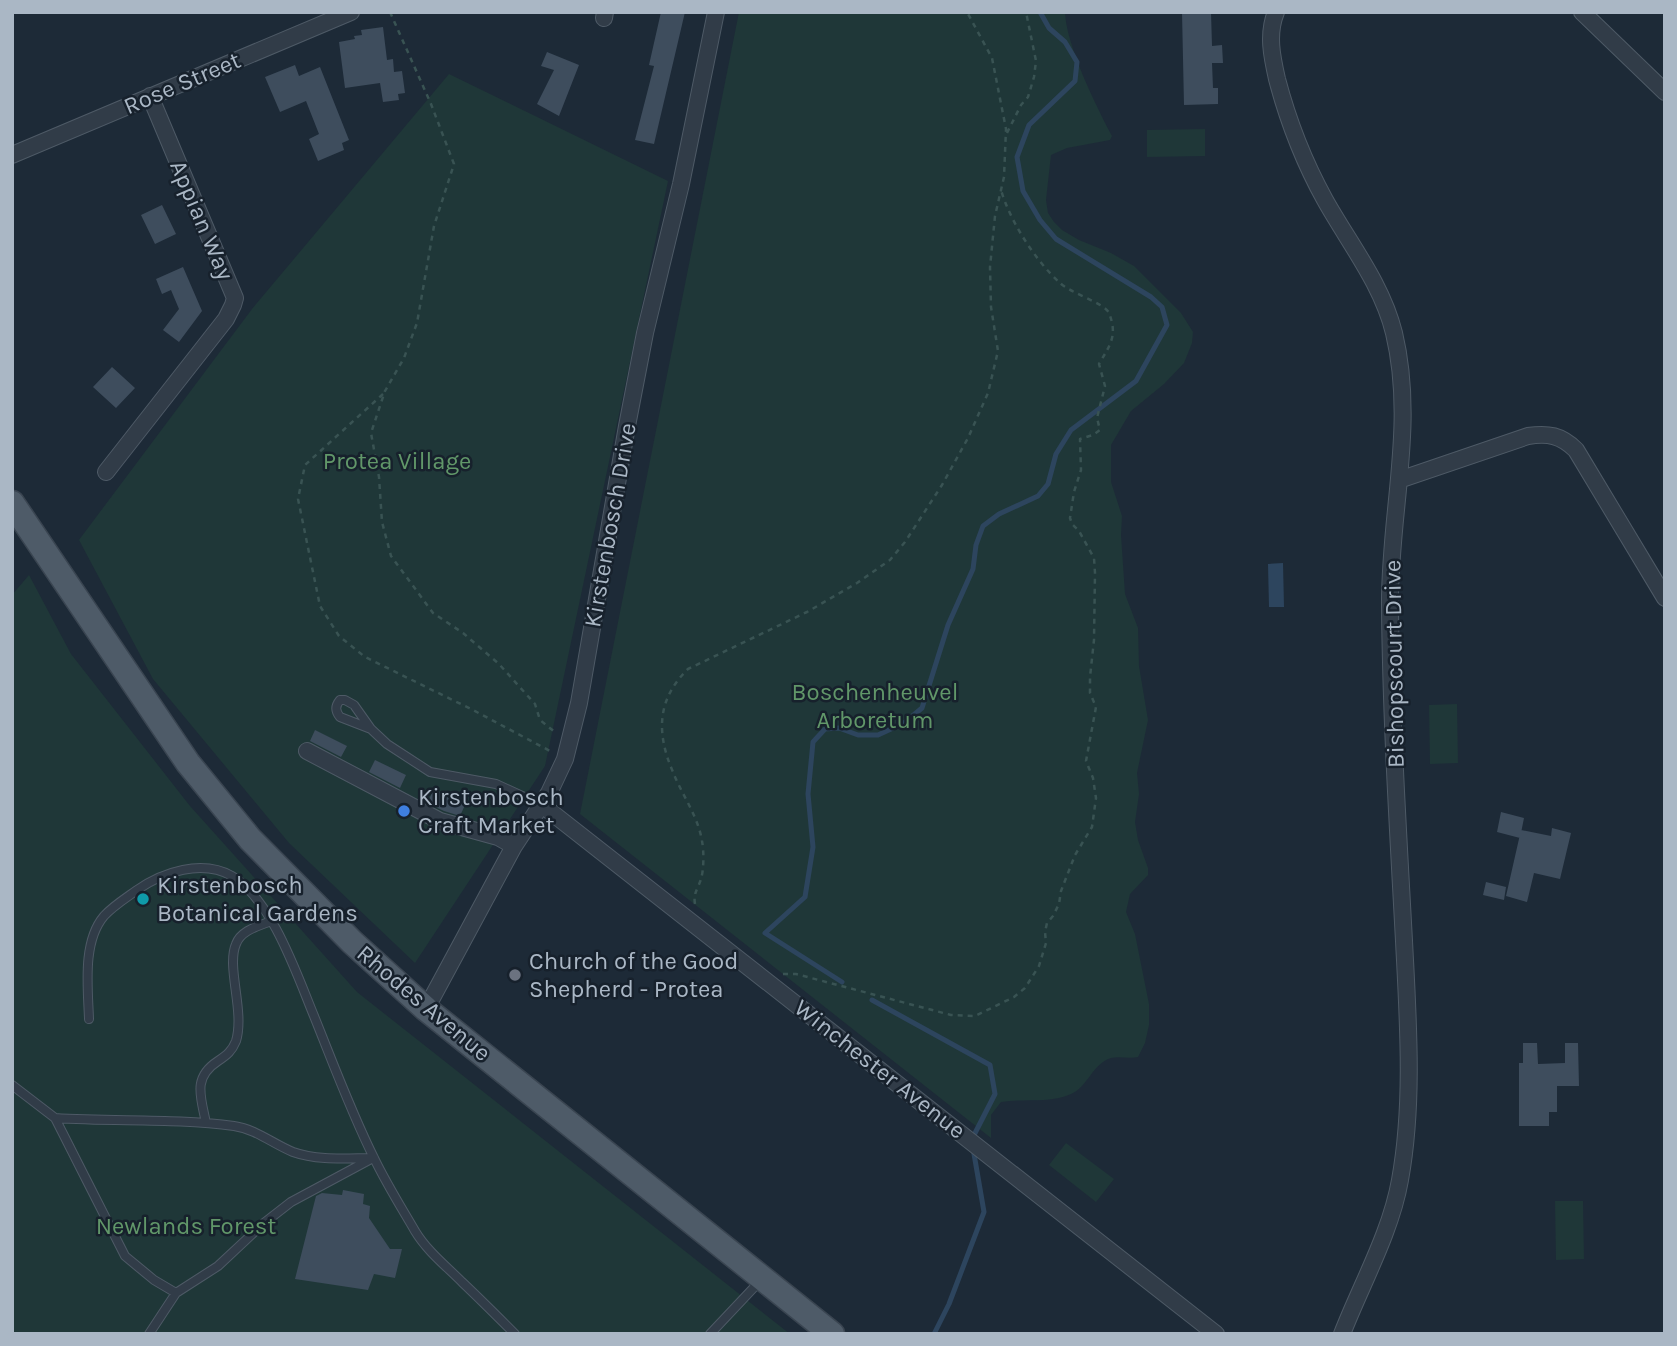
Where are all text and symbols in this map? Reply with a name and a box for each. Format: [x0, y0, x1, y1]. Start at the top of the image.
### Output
street label: Rose Street [119, 46, 245, 120]
street label: Appian Way [164, 156, 240, 284]
street label: Kirstenbosch Drive [578, 420, 642, 630]
park label: Protea Village [323, 447, 471, 475]
street label: Bishopscourt Drive [1378, 560, 1410, 768]
park label: Boschenheuvel Arboretum [792, 678, 958, 734]
place label: Kirstenbosch Craft Market [418, 783, 564, 839]
marker: Kirstenbosch Craft Market [396, 803, 412, 819]
place label: Kirstenbosch Botanical Gardens [157, 871, 358, 927]
marker: Kirstenbosch Botanical Gardens [135, 891, 151, 907]
street label: Rhodes Avenue [351, 939, 497, 1067]
place label: Church of the Good Shepherd - Protea [529, 947, 738, 1003]
marker: Church of the Good Shepherd - Protea [507, 967, 523, 983]
street label: Winchester Avenue [789, 993, 971, 1145]
park label: Newlands Forest [96, 1212, 276, 1240]

